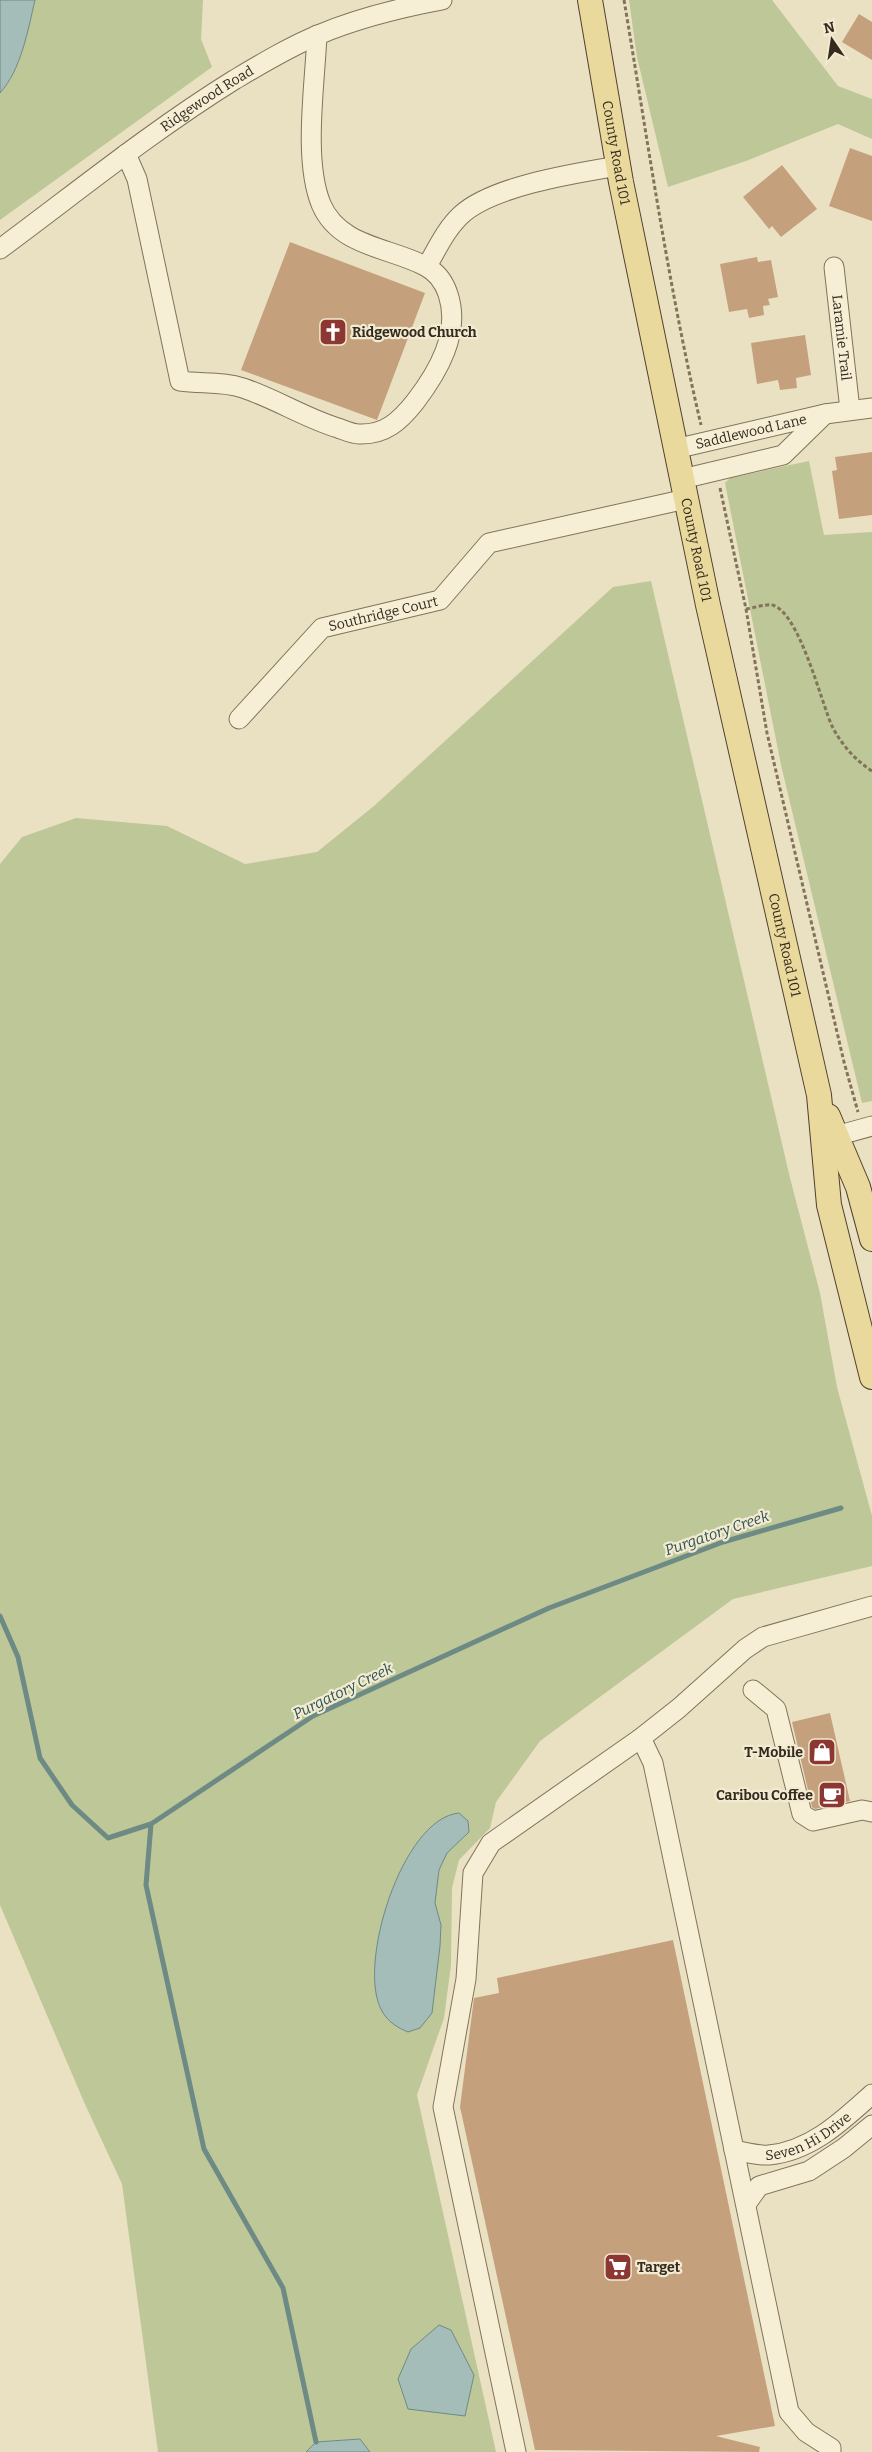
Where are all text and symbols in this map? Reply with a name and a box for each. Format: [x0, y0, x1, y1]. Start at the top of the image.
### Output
north arrow [807, 15, 857, 65]
text: N [822, 18, 837, 37]
street label: Ridgewood Road [157, 62, 257, 135]
street label: County Road 101 [598, 99, 634, 207]
street label: Laramie Trail [828, 294, 855, 381]
church icon: Ridgewood Church [318, 317, 348, 347]
place label: Ridgewood Church [352, 324, 477, 341]
street label: Saddlewood Lane [694, 411, 808, 453]
street label: County Road 101 [677, 496, 715, 603]
street label: Southridge Court [327, 593, 440, 635]
street label: County Road 101 [765, 892, 805, 999]
water label: Purgatory Creek [663, 1506, 772, 1559]
water label: Purgatory Creek [290, 1659, 397, 1723]
shop icon: T-Mobile [807, 1737, 837, 1767]
place label: T-Mobile [744, 1744, 803, 1761]
cafe icon: Caribou Coffee [817, 1780, 847, 1810]
place label: Caribou Coffee [716, 1787, 813, 1804]
street label: Seven Hi Drive [764, 2108, 855, 2164]
supermarket icon: Target [603, 2252, 633, 2282]
place label: Target [637, 2259, 681, 2276]

